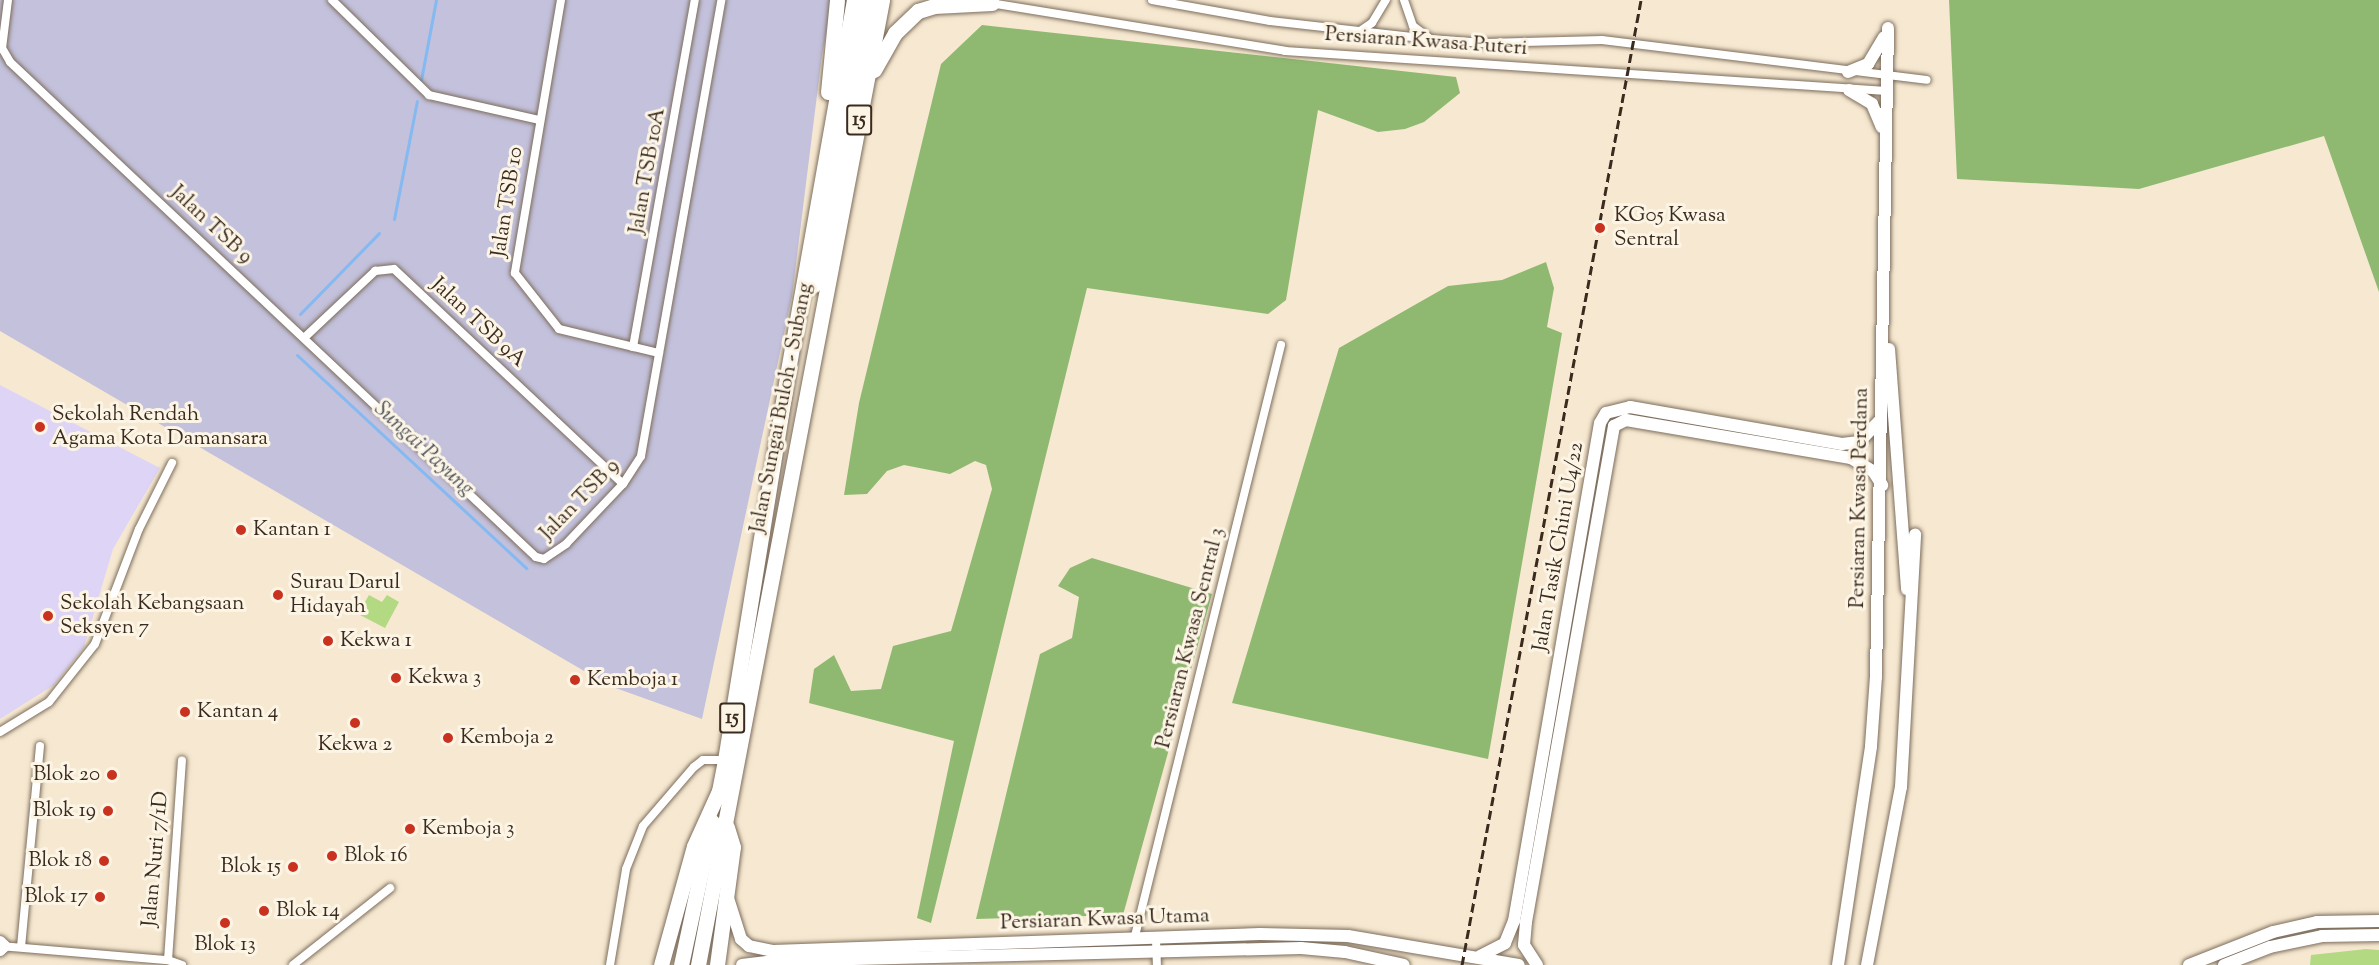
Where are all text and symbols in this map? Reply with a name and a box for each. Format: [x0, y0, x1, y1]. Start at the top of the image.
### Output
street label: Persiaran Kwasa Puteri [1324, 22, 1528, 62]
road number: 15 [846, 103, 872, 137]
street label: Jalan TSB 10A [625, 106, 671, 236]
street label: Jalan TSB 10 [487, 145, 529, 259]
street label: Jalan TSB 9 [165, 181, 257, 269]
place label: KG05 Kwasa Sentral [1614, 203, 1726, 253]
marker: KG05 Kwasa Sentral [1591, 219, 1609, 237]
street label: Jalan TSB 9A [425, 273, 531, 373]
street label: Jalan Sungai Buloh - Subang [745, 281, 819, 535]
street label: Persiaran Kwasa Perdana [1845, 387, 1875, 609]
water label: Sungai Payung [367, 397, 479, 503]
place label: Sekolah Rendah Agama Kota Damansara [52, 402, 268, 452]
marker: Sekolah Rendah Agama Kota Damansara [33, 420, 47, 434]
street label: Jalan Tasik Chini U4/22 [1528, 440, 1590, 654]
street label: Jalan TSB 9 [535, 454, 625, 546]
place label: Kantan 1 [253, 517, 331, 543]
marker: Kantan 1 [234, 523, 248, 537]
street label: Persiaran Kwasa Sentral 3 [1151, 525, 1231, 751]
place label: Surau Darul Hidayah [290, 570, 400, 620]
marker: Surau Darul Hidayah [271, 588, 285, 602]
place label: Sekolah Kebangsaan Seksyen 7 [60, 591, 244, 641]
marker: Sekolah Kebangsaan Seksyen 7 [41, 609, 55, 623]
place label: Kekwa 1 [340, 628, 412, 654]
marker: Kekwa 1 [321, 634, 335, 648]
place label: Kekwa 3 [408, 665, 481, 691]
place label: Kemboja 1 [587, 667, 678, 693]
marker: Kekwa 3 [389, 671, 403, 685]
marker: Kemboja 1 [568, 673, 582, 687]
place label: Kantan 4 [197, 699, 278, 725]
road number: 15 [718, 701, 746, 735]
marker: Kantan 4 [178, 705, 192, 719]
marker: Kekwa 2 [348, 716, 362, 730]
place label: Kemboja 2 [460, 725, 554, 751]
marker: Kemboja 2 [441, 731, 455, 745]
place label: Kekwa 2 [318, 732, 392, 758]
place label: Blok 20 [33, 762, 100, 788]
marker: Blok 20 [105, 768, 119, 782]
street label: Jalan Nuri 7/1D [138, 790, 174, 928]
place label: Blok 19 [33, 798, 96, 824]
marker: Blok 19 [101, 804, 115, 818]
place label: Kemboja 3 [422, 816, 515, 842]
marker: Kemboja 3 [403, 822, 417, 836]
place label: Blok 16 [344, 843, 408, 869]
place label: Blok 18 [28, 848, 92, 874]
marker: Blok 16 [325, 849, 339, 863]
marker: Blok 18 [97, 854, 111, 868]
place label: Blok 15 [221, 854, 281, 880]
marker: Blok 15 [286, 860, 300, 874]
place label: Blok 17 [24, 884, 88, 910]
marker: Blok 17 [93, 890, 107, 904]
place label: Blok 14 [276, 898, 340, 924]
marker: Blok 14 [257, 904, 271, 918]
street label: Persiaran Kwasa Utama [1000, 904, 1210, 936]
marker: Blok 13 [218, 916, 232, 930]
place label: Blok 13 [194, 932, 256, 958]

